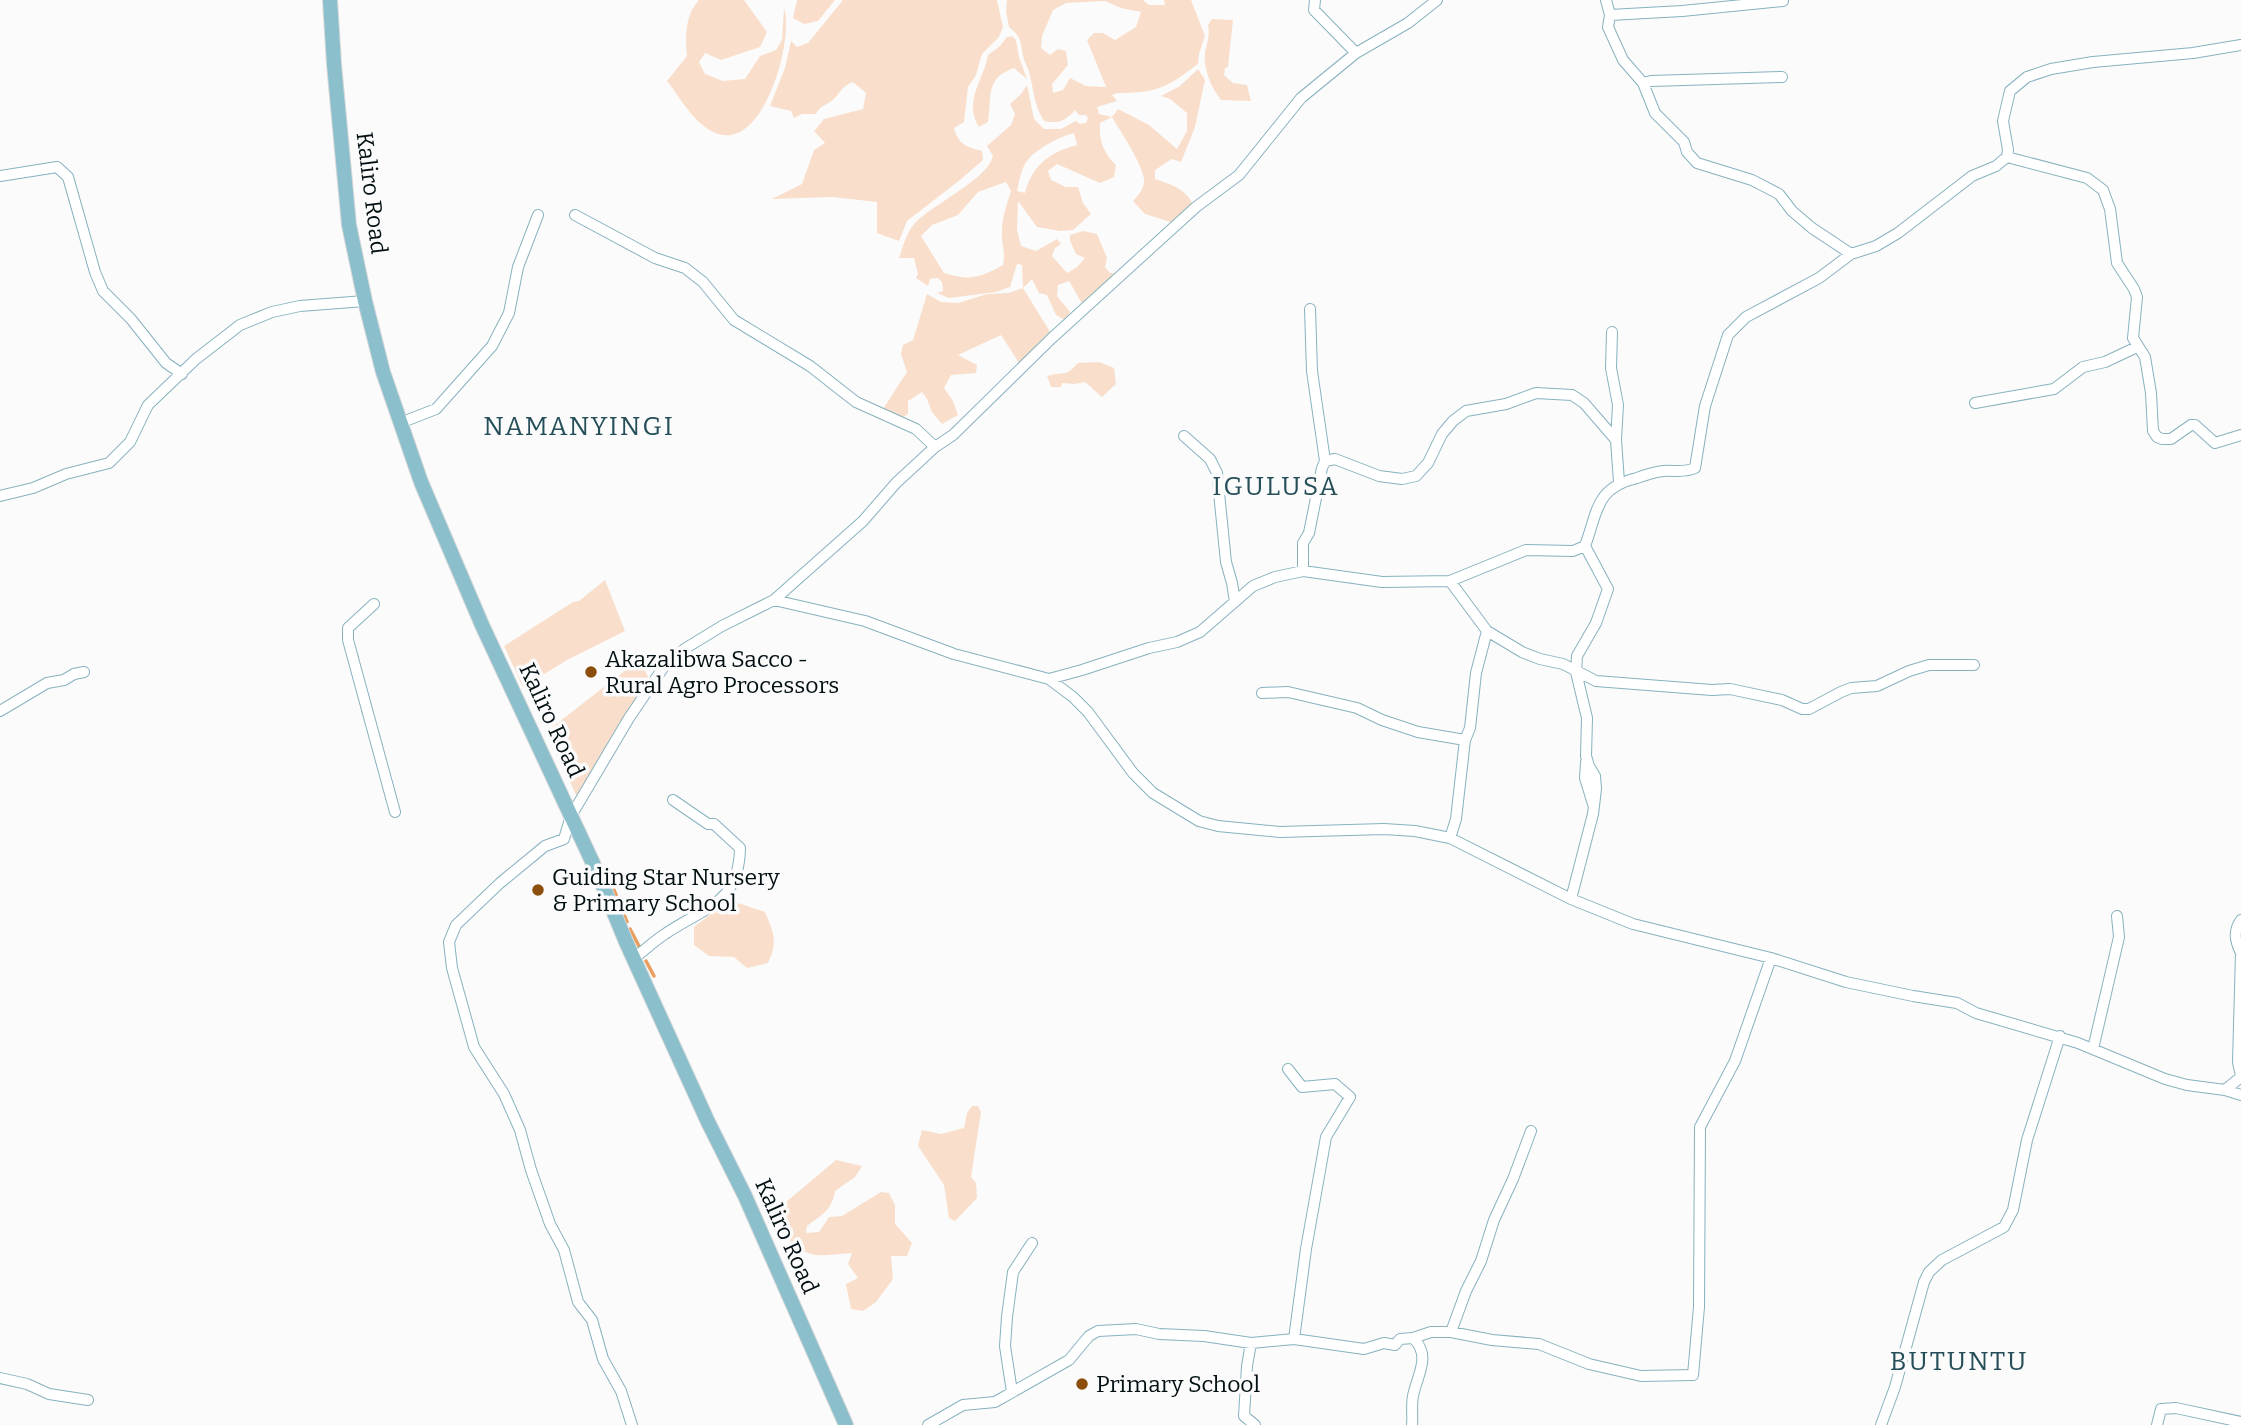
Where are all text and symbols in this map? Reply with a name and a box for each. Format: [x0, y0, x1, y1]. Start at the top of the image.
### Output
street label: Kaliro Road [351, 130, 393, 256]
district label: NAMANYINGI [483, 411, 675, 442]
district label: IGULUSA [1212, 471, 1340, 502]
place label: Akazalibwa Sacco - Rural Agro Processors [605, 645, 839, 699]
street label: Kaliro Road [513, 658, 591, 782]
marker: Akazalibwa Sacco - Rural Agro Processors [583, 664, 599, 680]
place label: Guiding Star Nursery & Primary School [552, 863, 781, 917]
marker: Guiding Star Nursery & Primary School [530, 882, 546, 898]
street label: Kaliro Road [749, 1174, 825, 1298]
district label: BUTUNTU [1890, 1346, 2028, 1377]
place label: Primary School [1096, 1370, 1261, 1398]
marker: Primary School [1074, 1376, 1090, 1392]

